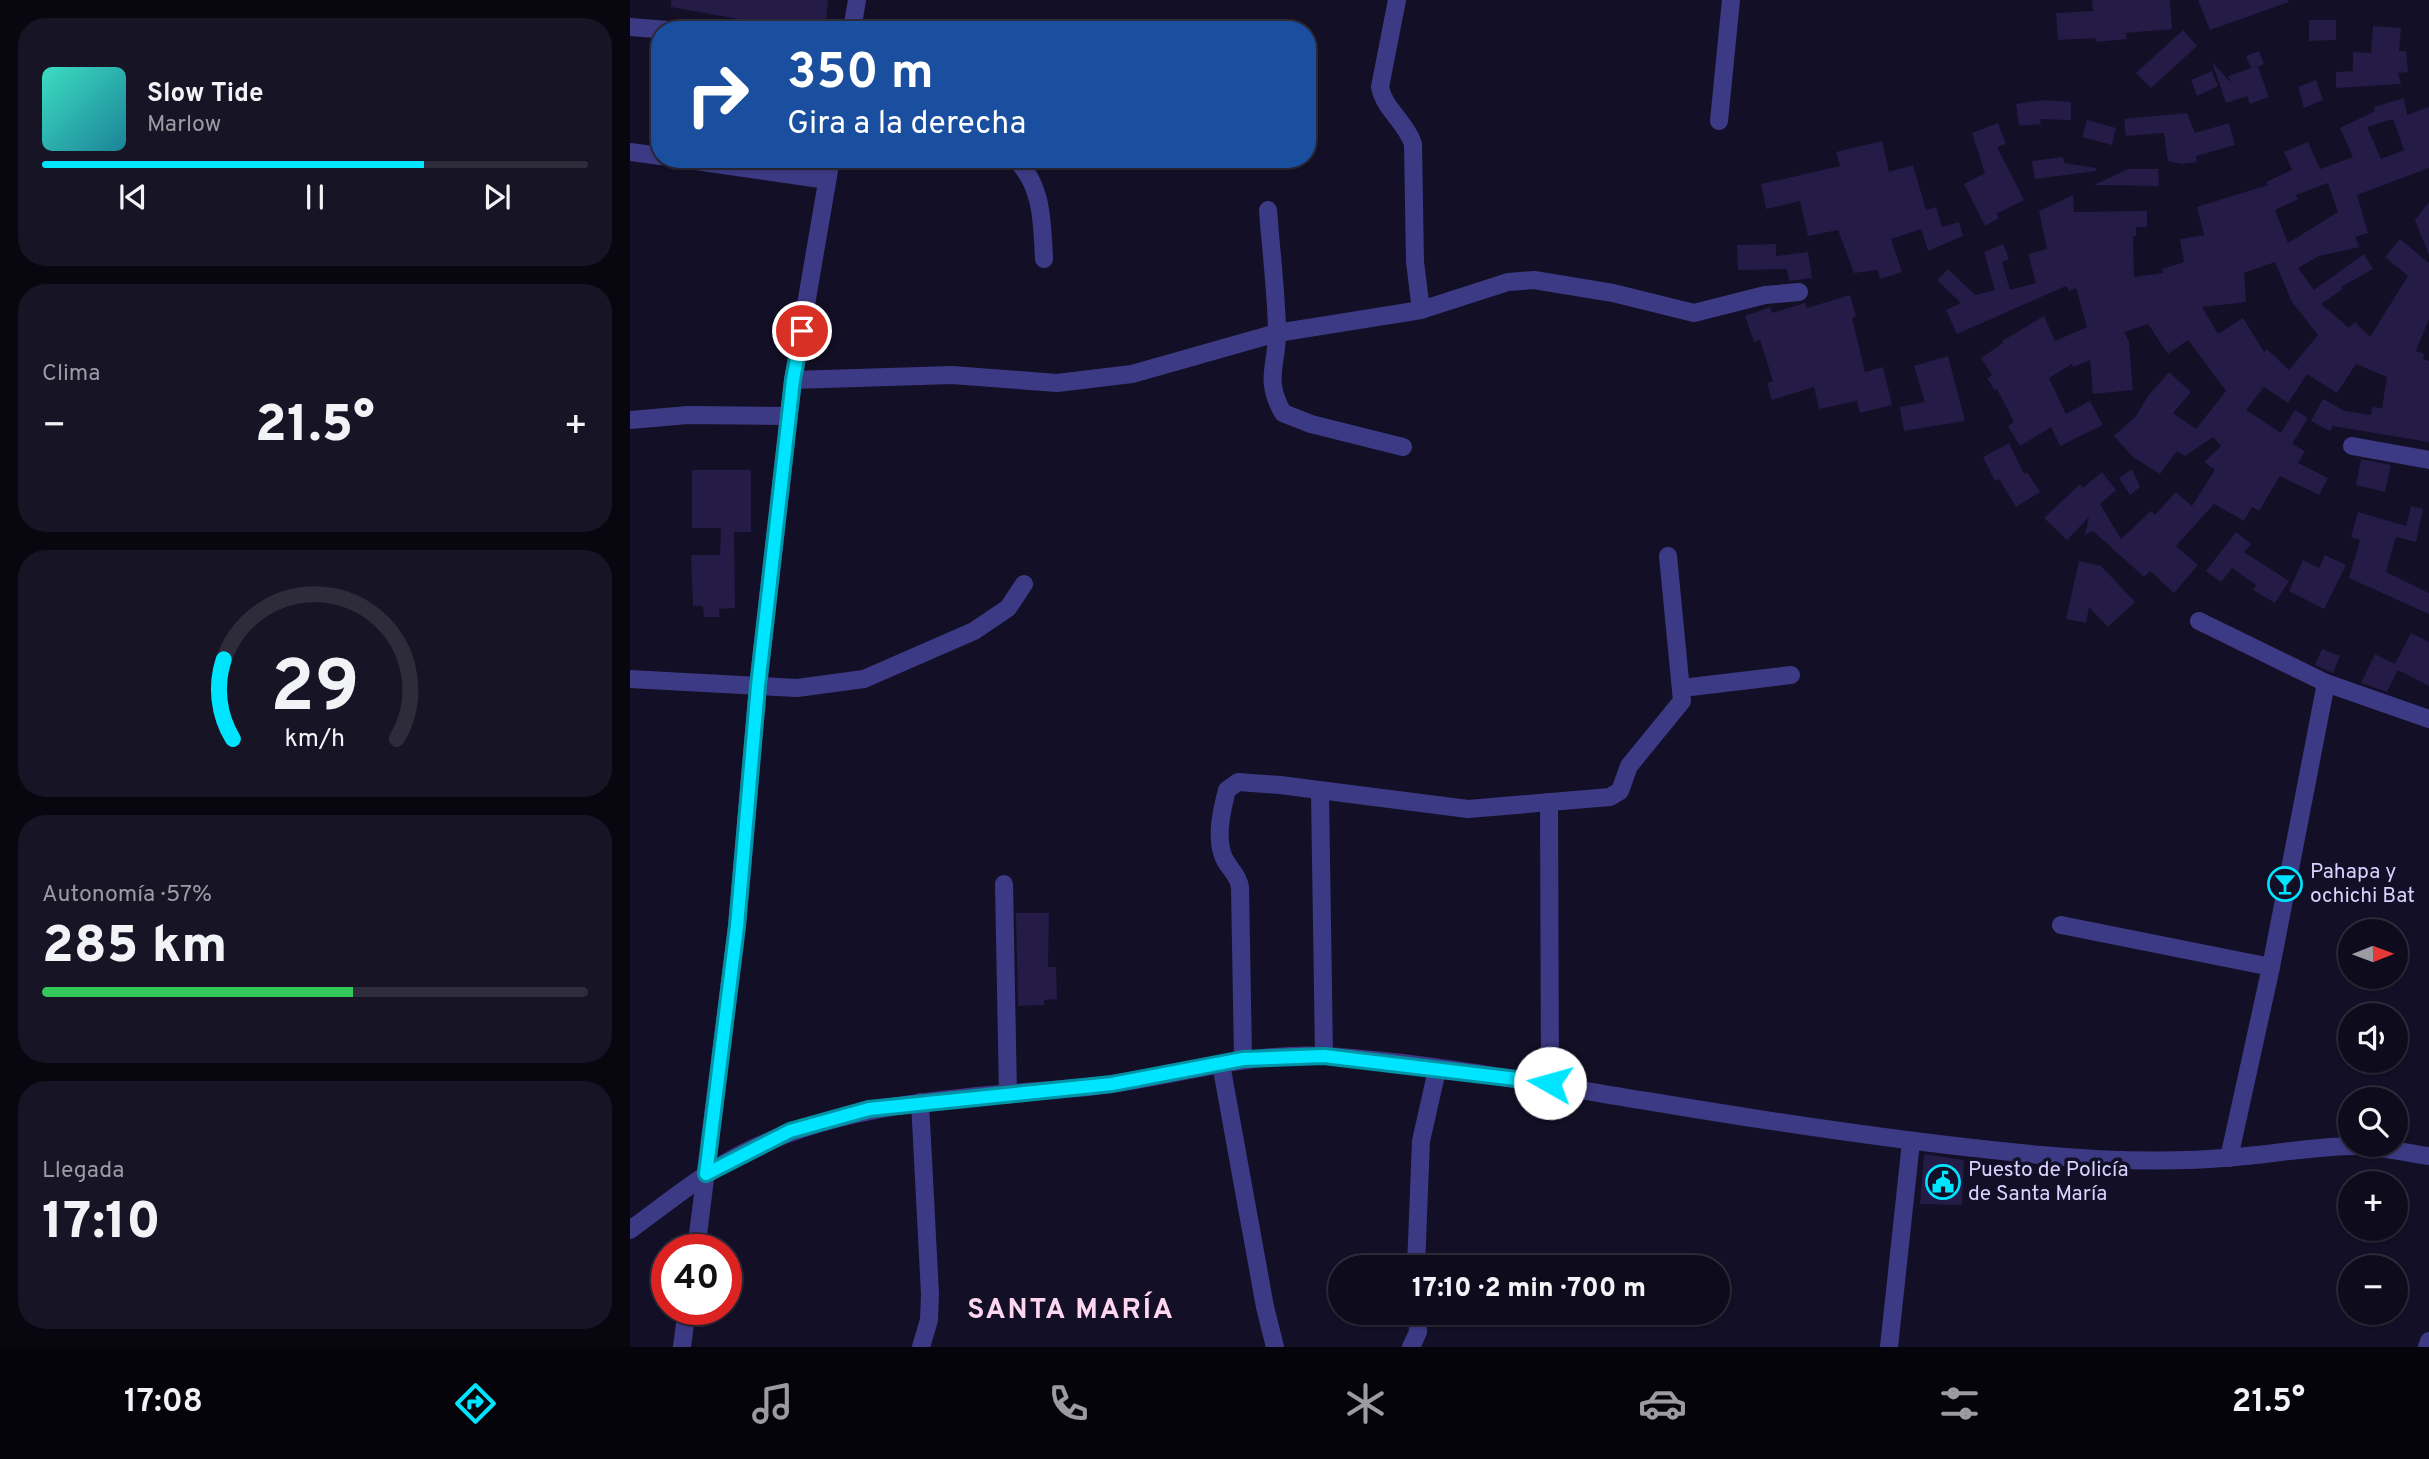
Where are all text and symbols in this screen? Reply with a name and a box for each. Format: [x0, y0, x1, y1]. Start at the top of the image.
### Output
text: 350 m [787, 44, 934, 106]
icon: right [672, 49, 763, 140]
text: Slow Tide [147, 78, 264, 111]
text: Gira a la derecha [787, 105, 1026, 145]
text: Marlow [147, 111, 221, 140]
icon: previous [114, 178, 152, 216]
icon: pause [296, 178, 334, 216]
icon: next [478, 178, 516, 216]
pin [772, 301, 832, 361]
icon: arrive [783, 312, 821, 350]
text: Clima [42, 360, 100, 389]
text: 21.5° [255, 394, 375, 460]
text: − [42, 403, 67, 452]
text: + [563, 403, 588, 452]
text: 29 [270, 646, 360, 738]
text: km/h [285, 724, 345, 756]
place label: Pahapa y ochichi Bat [2310, 859, 2415, 910]
bar icon: Pahapa y ochichi Bat [2266, 865, 2304, 903]
text: Autonomía · 57% [42, 881, 212, 910]
text: 285 km [42, 915, 227, 981]
north arrow [2338, 919, 2408, 989]
map controls [2338, 919, 2408, 1325]
button: sound [2338, 1003, 2408, 1073]
position arrow [1513, 1046, 1587, 1120]
button: search [2338, 1087, 2408, 1157]
text: Llegada [42, 1157, 124, 1186]
place label: Puesto de Policía de Santa María [1968, 1157, 2129, 1208]
public building icon: Puesto de Policía de Santa María [1924, 1163, 1962, 1201]
button: + [2338, 1171, 2408, 1241]
text: 17:10 [42, 1191, 161, 1257]
speed limit sign: 40 [651, 1234, 742, 1325]
button: − [2338, 1255, 2408, 1325]
text: 17:10 · 2 min · 700 m [1412, 1273, 1646, 1306]
district label: SANTA MARÍA [967, 1291, 1175, 1329]
icon: directions [451, 1379, 500, 1428]
icon: music [748, 1379, 797, 1428]
icon: phone [1044, 1379, 1093, 1428]
icon: climate [1341, 1379, 1390, 1428]
icon: car [1638, 1379, 1687, 1428]
icon: filters [1935, 1379, 1984, 1428]
text: 17:08 [124, 1383, 203, 1423]
text: 21.5° [2232, 1383, 2305, 1423]

